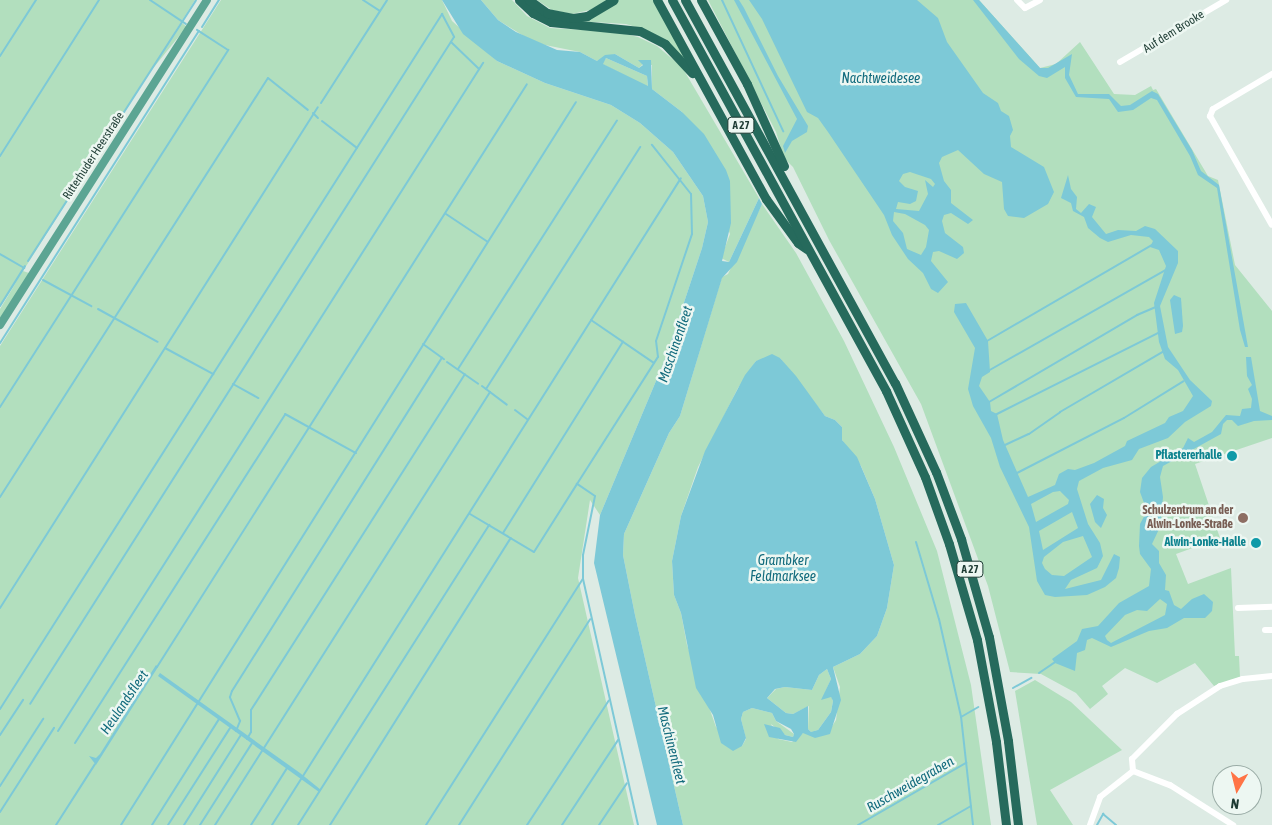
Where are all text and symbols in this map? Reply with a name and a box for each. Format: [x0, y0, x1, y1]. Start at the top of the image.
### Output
street label: Auf dem Brooke [1141, 8, 1207, 56]
water label: Nachtweidesee [842, 70, 920, 86]
street label: Ritterhuder Heerstraße [60, 110, 128, 202]
road number: A 27 [727, 116, 755, 134]
water label: Maschinenfleet [654, 304, 696, 384]
place label: Pflastererhalle [1155, 449, 1222, 463]
marker: Pflastererhalle [1226, 450, 1238, 462]
place label: Schulzentrum an der Alwin-Lonke-Straße [1142, 504, 1233, 532]
marker: Schulzentrum an der Alwin-Lonke-Straße [1237, 512, 1249, 524]
place label: Alwin-Lonke-Halle [1164, 536, 1246, 550]
marker: Alwin-Lonke-Halle [1250, 537, 1262, 549]
water label: Grambker Feldmarksee [750, 552, 816, 584]
road number: A 27 [956, 560, 984, 578]
water label: Heulandsfleet [96, 667, 152, 737]
water label: Maschinenfleet [654, 704, 690, 786]
water label: Ruschweidegraben [863, 752, 957, 816]
north arrow [1212, 765, 1262, 815]
text: N [1230, 795, 1240, 812]

